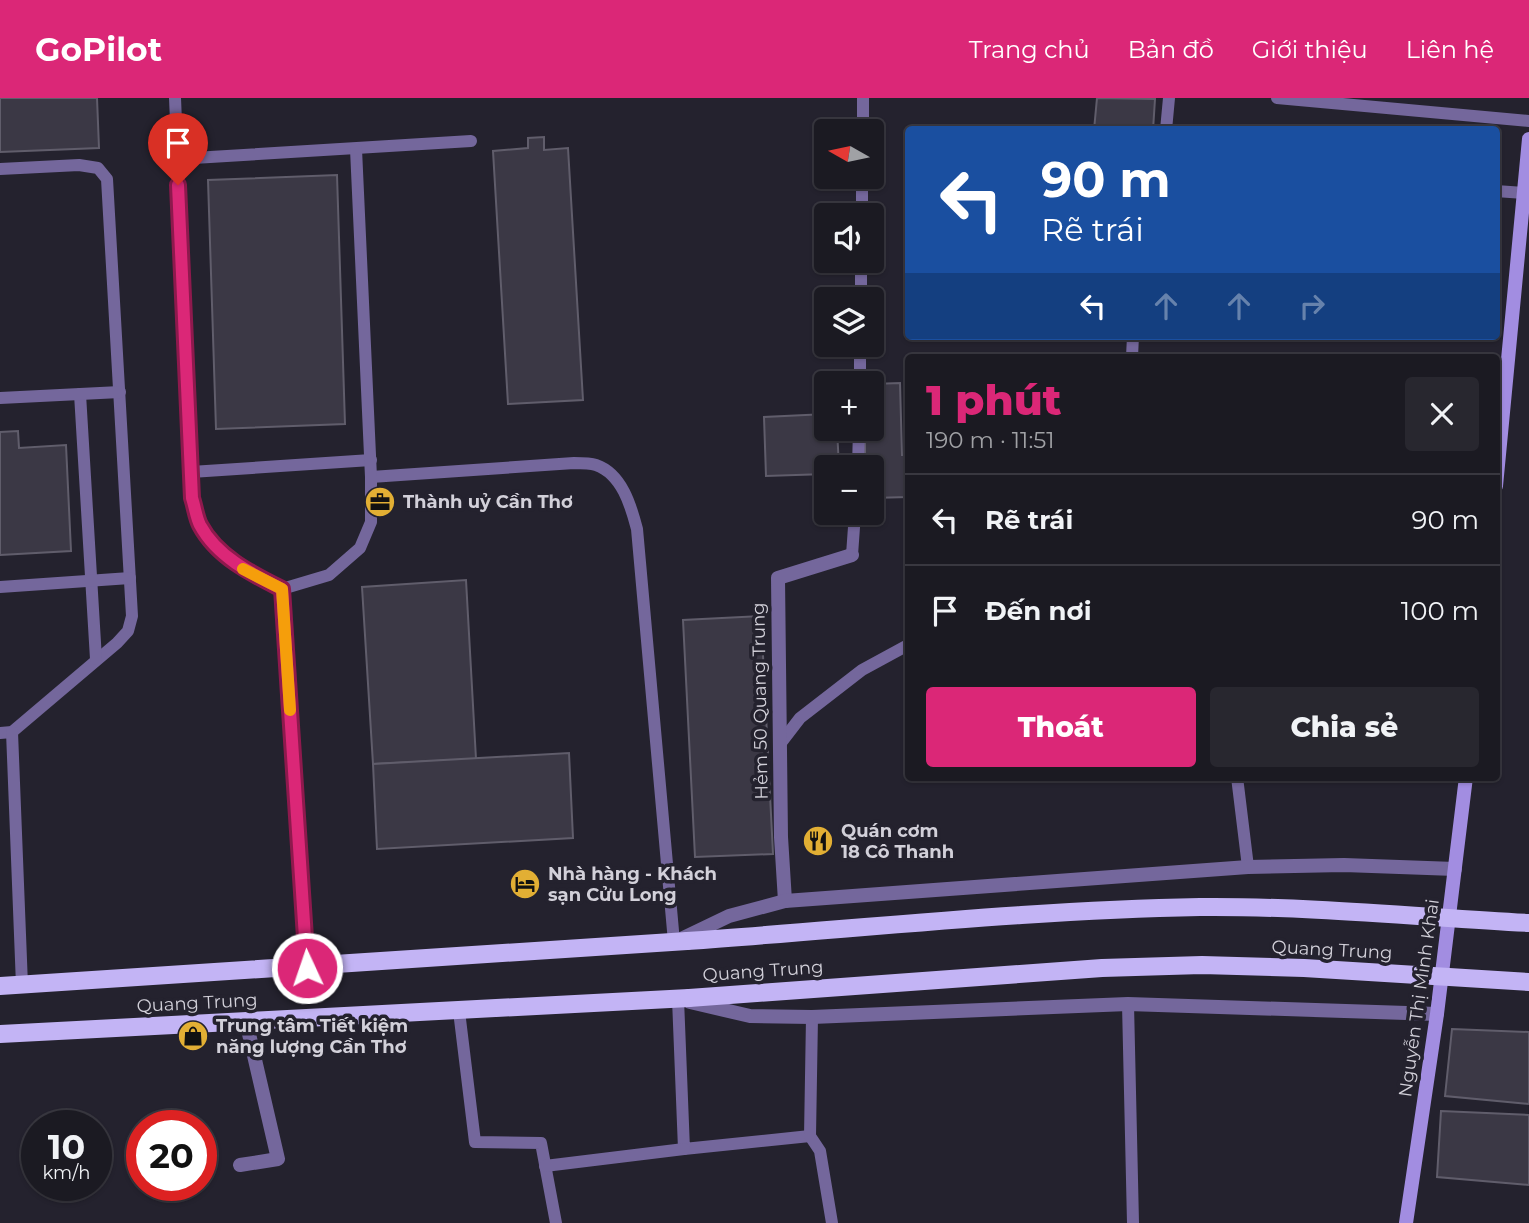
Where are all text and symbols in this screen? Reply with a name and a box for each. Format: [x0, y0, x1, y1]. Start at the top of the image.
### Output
text: GoPilot [35, 29, 162, 69]
text: Trang chủ [969, 35, 1090, 64]
text: Bản đồ [1128, 35, 1214, 64]
text: Giới thiệu [1252, 35, 1368, 64]
text: Liên hệ [1406, 35, 1494, 64]
pin [148, 113, 208, 185]
north arrow [814, 119, 884, 189]
map controls [814, 119, 884, 525]
icon: arrive [159, 124, 197, 162]
text: 90 m [1041, 150, 1171, 209]
icon: left [926, 154, 1017, 245]
button: sound [814, 203, 884, 273]
text: Rẽ trái [1041, 210, 1144, 249]
button: layers [814, 287, 884, 357]
icon: left [1074, 287, 1112, 325]
icon: ahead [1147, 287, 1185, 325]
icon: ahead [1220, 287, 1258, 325]
icon: right [1293, 287, 1331, 325]
button: + [814, 371, 884, 441]
text: 1 phút [926, 374, 1062, 426]
button: close [1405, 377, 1479, 451]
text: 190 m · 11:51 [926, 426, 1055, 454]
button: − [814, 455, 884, 525]
office icon: Thành uỷ Cần Thơ [363, 485, 397, 519]
place label: Thành uỷ Cần Thơ [403, 491, 573, 513]
icon: left [926, 501, 964, 539]
text: Rẽ trái [985, 504, 1073, 536]
text: 90 m [1412, 504, 1479, 536]
icon: arrive [926, 592, 964, 630]
text: Đến nơi [985, 595, 1091, 627]
text: 100 m [1401, 595, 1479, 627]
street label: Hẻm 50 Quang Trung [747, 602, 773, 800]
button: Thoát [926, 687, 1196, 767]
button: Chia sẻ [1210, 687, 1479, 767]
place label: Quán cơm 18 Cô Thanh [841, 820, 954, 863]
restaurant icon: Quán cơm 18 Cô Thanh [801, 824, 835, 858]
place label: Nhà hàng - Khách sạn Cửu Long [548, 863, 717, 906]
hotel icon: Nhà hàng - Khách sạn Cửu Long [508, 867, 542, 901]
street label: Nguyễn Thị Minh Khai [1394, 898, 1444, 1098]
position arrow [270, 931, 344, 1005]
street label: Quang Trung [1271, 936, 1393, 964]
street label: Quang Trung [702, 956, 824, 986]
street label: Quang Trung [136, 989, 258, 1017]
place label: Trung tâm Tiết kiệm năng lượng Cần Thơ [216, 1015, 408, 1058]
shop icon: Trung tâm Tiết kiệm năng lượng Cần Thơ [176, 1019, 210, 1053]
speed limit sign: 20 [126, 1110, 217, 1201]
text: 10 [48, 1125, 85, 1168]
text: km/h [42, 1162, 91, 1184]

